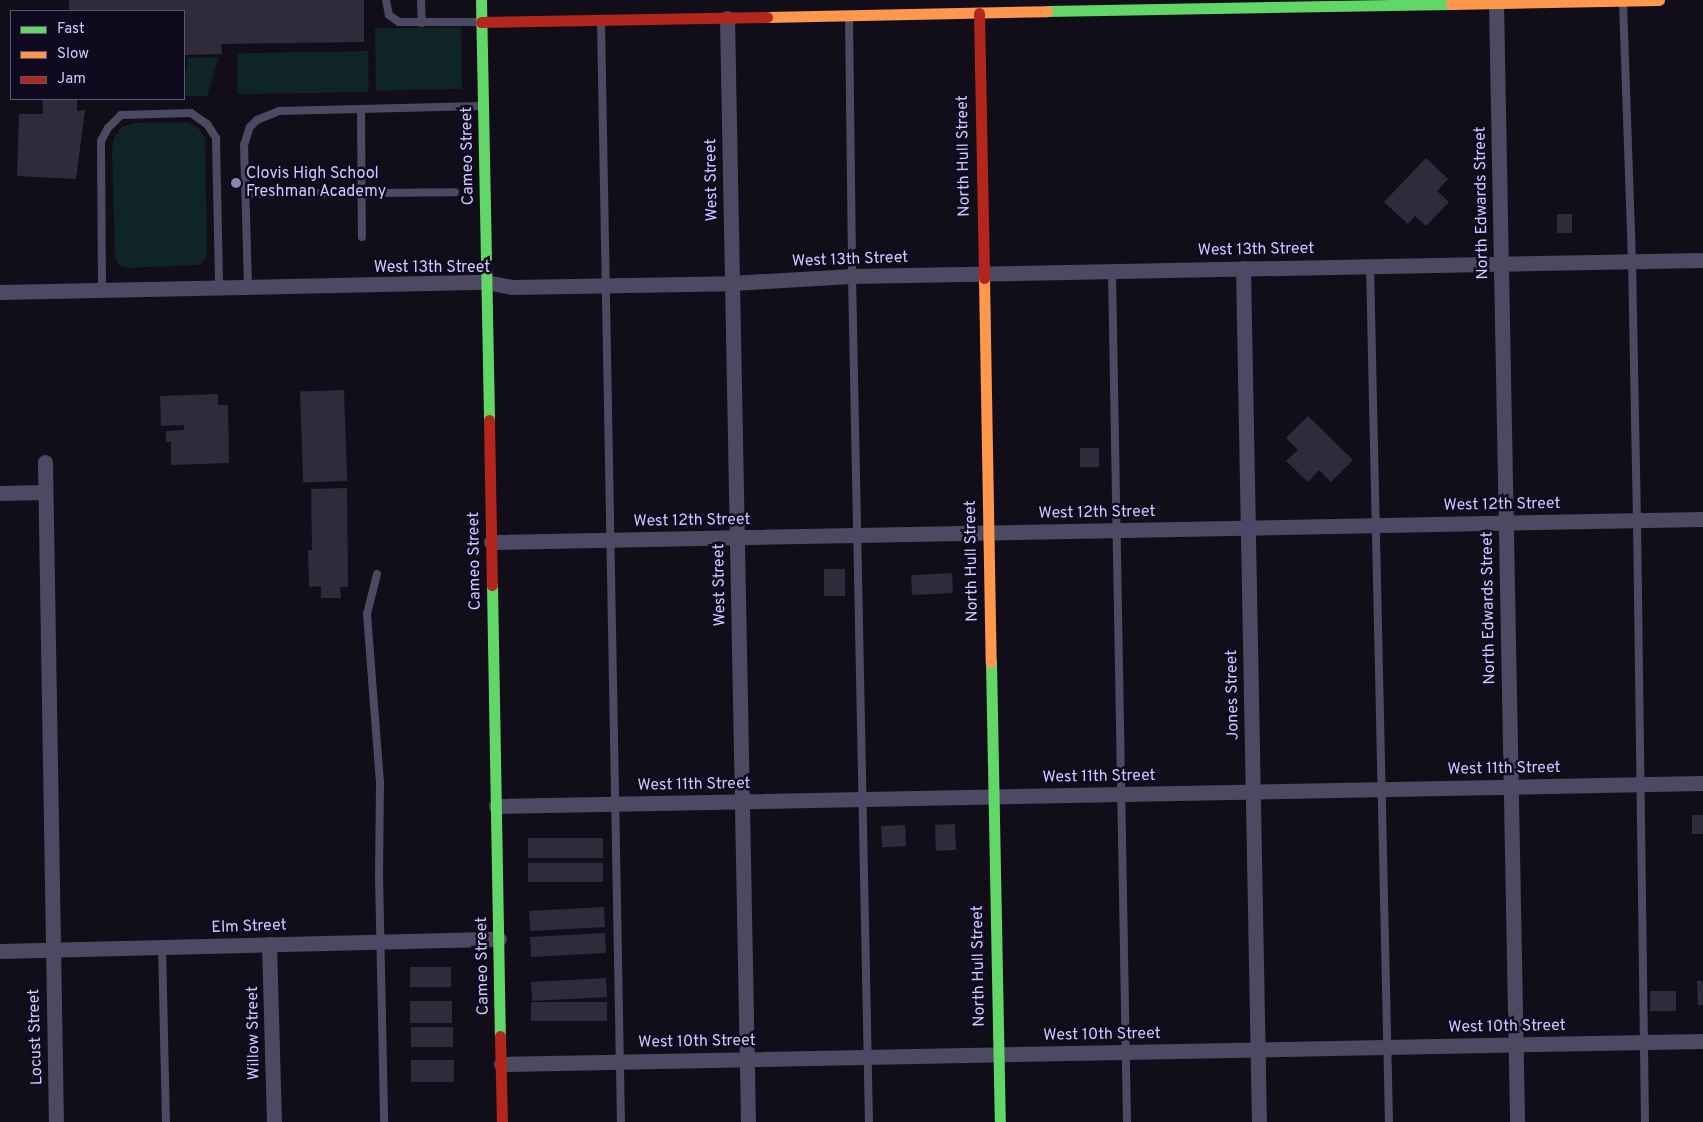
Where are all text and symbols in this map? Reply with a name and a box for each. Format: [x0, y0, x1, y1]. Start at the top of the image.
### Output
legend [10, 10, 185, 100]
text: Fast [57, 20, 85, 39]
text: Slow [57, 45, 89, 64]
text: Jam [57, 70, 86, 89]
street label: North Hull Street [953, 95, 975, 217]
street label: Cameo Street [458, 107, 478, 205]
street label: North Edwards Street [1471, 126, 1493, 280]
street label: West Street [702, 138, 722, 222]
place label: Clovis High School Freshman Academy [246, 164, 387, 202]
marker: Clovis High School Freshman Academy [230, 177, 242, 189]
street label: West 13th Street [1198, 239, 1314, 261]
street label: West 13th Street [791, 248, 909, 272]
street label: West 13th Street [374, 258, 490, 278]
street label: West 12th Street [1443, 494, 1561, 516]
street label: North Hull Street [961, 500, 983, 622]
street label: West 12th Street [1038, 502, 1156, 524]
street label: West 12th Street [633, 510, 751, 532]
street label: Cameo Street [465, 512, 485, 610]
street label: North Edwards Street [1478, 531, 1500, 685]
street label: West Street [710, 543, 730, 627]
street label: Jones Street [1223, 650, 1243, 740]
street label: West 11th Street [1447, 758, 1561, 780]
street label: West 11th Street [1042, 766, 1156, 788]
street label: West 11th Street [637, 774, 751, 796]
street label: North Hull Street [968, 905, 990, 1027]
street label: Elm Street [211, 916, 287, 938]
street label: Cameo Street [473, 917, 493, 1015]
street label: Willow Street [244, 986, 264, 1080]
street label: Locust Street [25, 989, 47, 1085]
street label: West 10th Street [1448, 1016, 1566, 1038]
street label: West 10th Street [1043, 1024, 1161, 1046]
street label: West 10th Street [638, 1031, 756, 1053]

